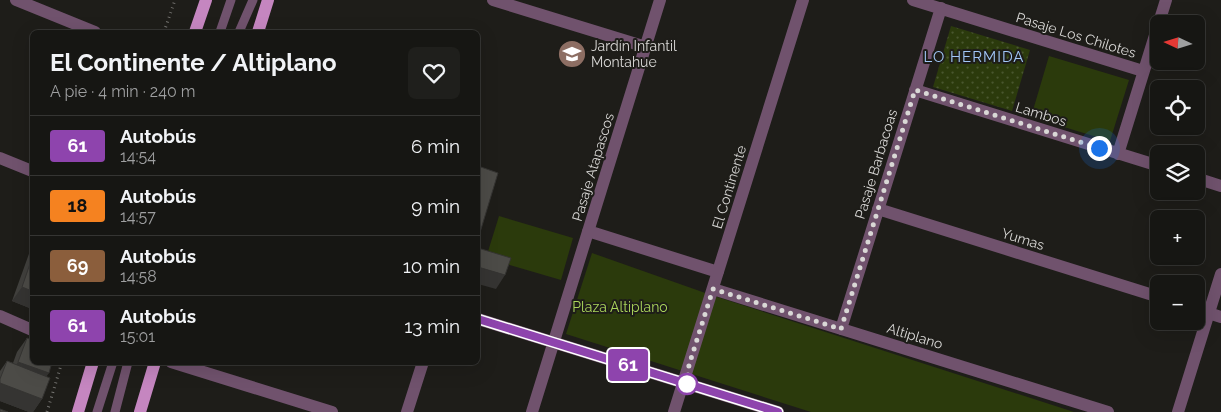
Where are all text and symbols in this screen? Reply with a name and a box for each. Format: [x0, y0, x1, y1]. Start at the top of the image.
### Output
street label: Pasaje Los Chilotes [1014, 9, 1138, 61]
north arrow [1150, 15, 1205, 70]
map controls [1150, 15, 1205, 330]
place label: Jardín Infantil Montahue [591, 38, 677, 70]
school or university icon: Jardín Infantil Montahue [557, 39, 587, 69]
button: heart [408, 47, 460, 99]
text: El Continente / Altiplano [50, 48, 337, 77]
district label: LO HERMIDA [924, 48, 1024, 66]
button: locate [1150, 80, 1205, 135]
text: A pie · 4 min · 240 m [50, 82, 196, 101]
street label: Lambos [1014, 99, 1069, 129]
street label: Pasaje Barbacoas [852, 107, 900, 221]
street label: Pasaje Atapascos [569, 111, 617, 223]
text: Autobús [120, 125, 196, 147]
text: 61 [68, 135, 87, 156]
text: 6 min [411, 135, 460, 157]
your location [1087, 136, 1112, 161]
street label: El Continente [709, 143, 749, 231]
button: layers [1150, 145, 1205, 200]
text: 14:54 [120, 147, 156, 166]
text: Autobús [120, 185, 196, 207]
text: 18 [68, 195, 87, 216]
text: 9 min [411, 195, 460, 217]
text: 14:57 [120, 207, 156, 226]
button: + [1150, 210, 1205, 265]
street label: Yumas [1000, 225, 1047, 253]
text: Autobús [120, 245, 196, 267]
text: 69 [67, 255, 88, 276]
text: 10 min [403, 255, 460, 277]
text: 14:58 [120, 267, 157, 286]
button: − [1150, 275, 1205, 330]
park label: Plaza Altiplano [572, 299, 668, 315]
text: Autobús [120, 305, 196, 327]
text: 61 [68, 315, 87, 336]
text: 13 min [404, 315, 460, 337]
street label: Altiplano [885, 320, 945, 352]
text: 15:01 [120, 327, 155, 346]
line badge: 61 [606, 349, 650, 381]
text: 61 [618, 354, 638, 375]
unlabelled marker [676, 373, 698, 395]

